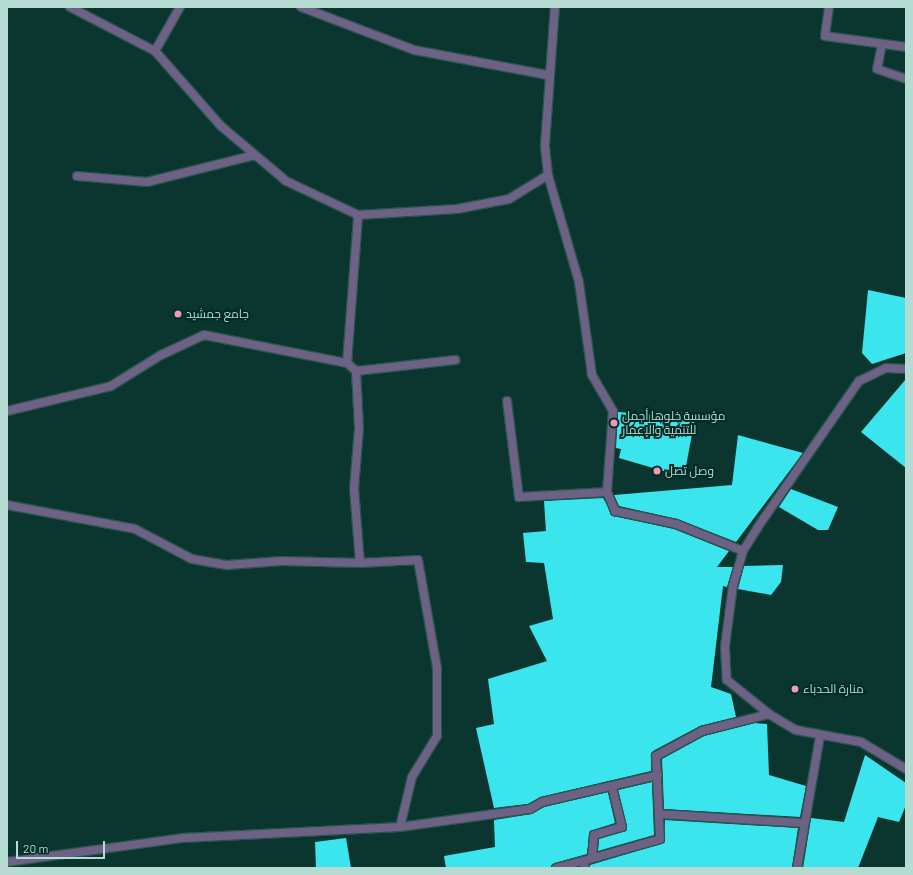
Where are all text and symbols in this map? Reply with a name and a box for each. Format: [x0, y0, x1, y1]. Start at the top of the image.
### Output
place label: جامع جمشيد [186, 307, 249, 321]
marker: جامع جمشيد [173, 309, 183, 319]
place label: مؤسسة خلوها أجمل للتنمية والإعمار [622, 409, 725, 437]
marker: مؤسسة خلوها أجمل للتنمية والإعمار [609, 418, 619, 428]
place label: وصل تصل [665, 464, 714, 478]
marker: وصل تصل [652, 466, 662, 476]
place label: منارة الحدباء [803, 682, 864, 696]
marker: منارة الحدباء [790, 684, 800, 694]
scale bar [18, 833, 107, 859]
text: 20 m [23, 841, 49, 855]

